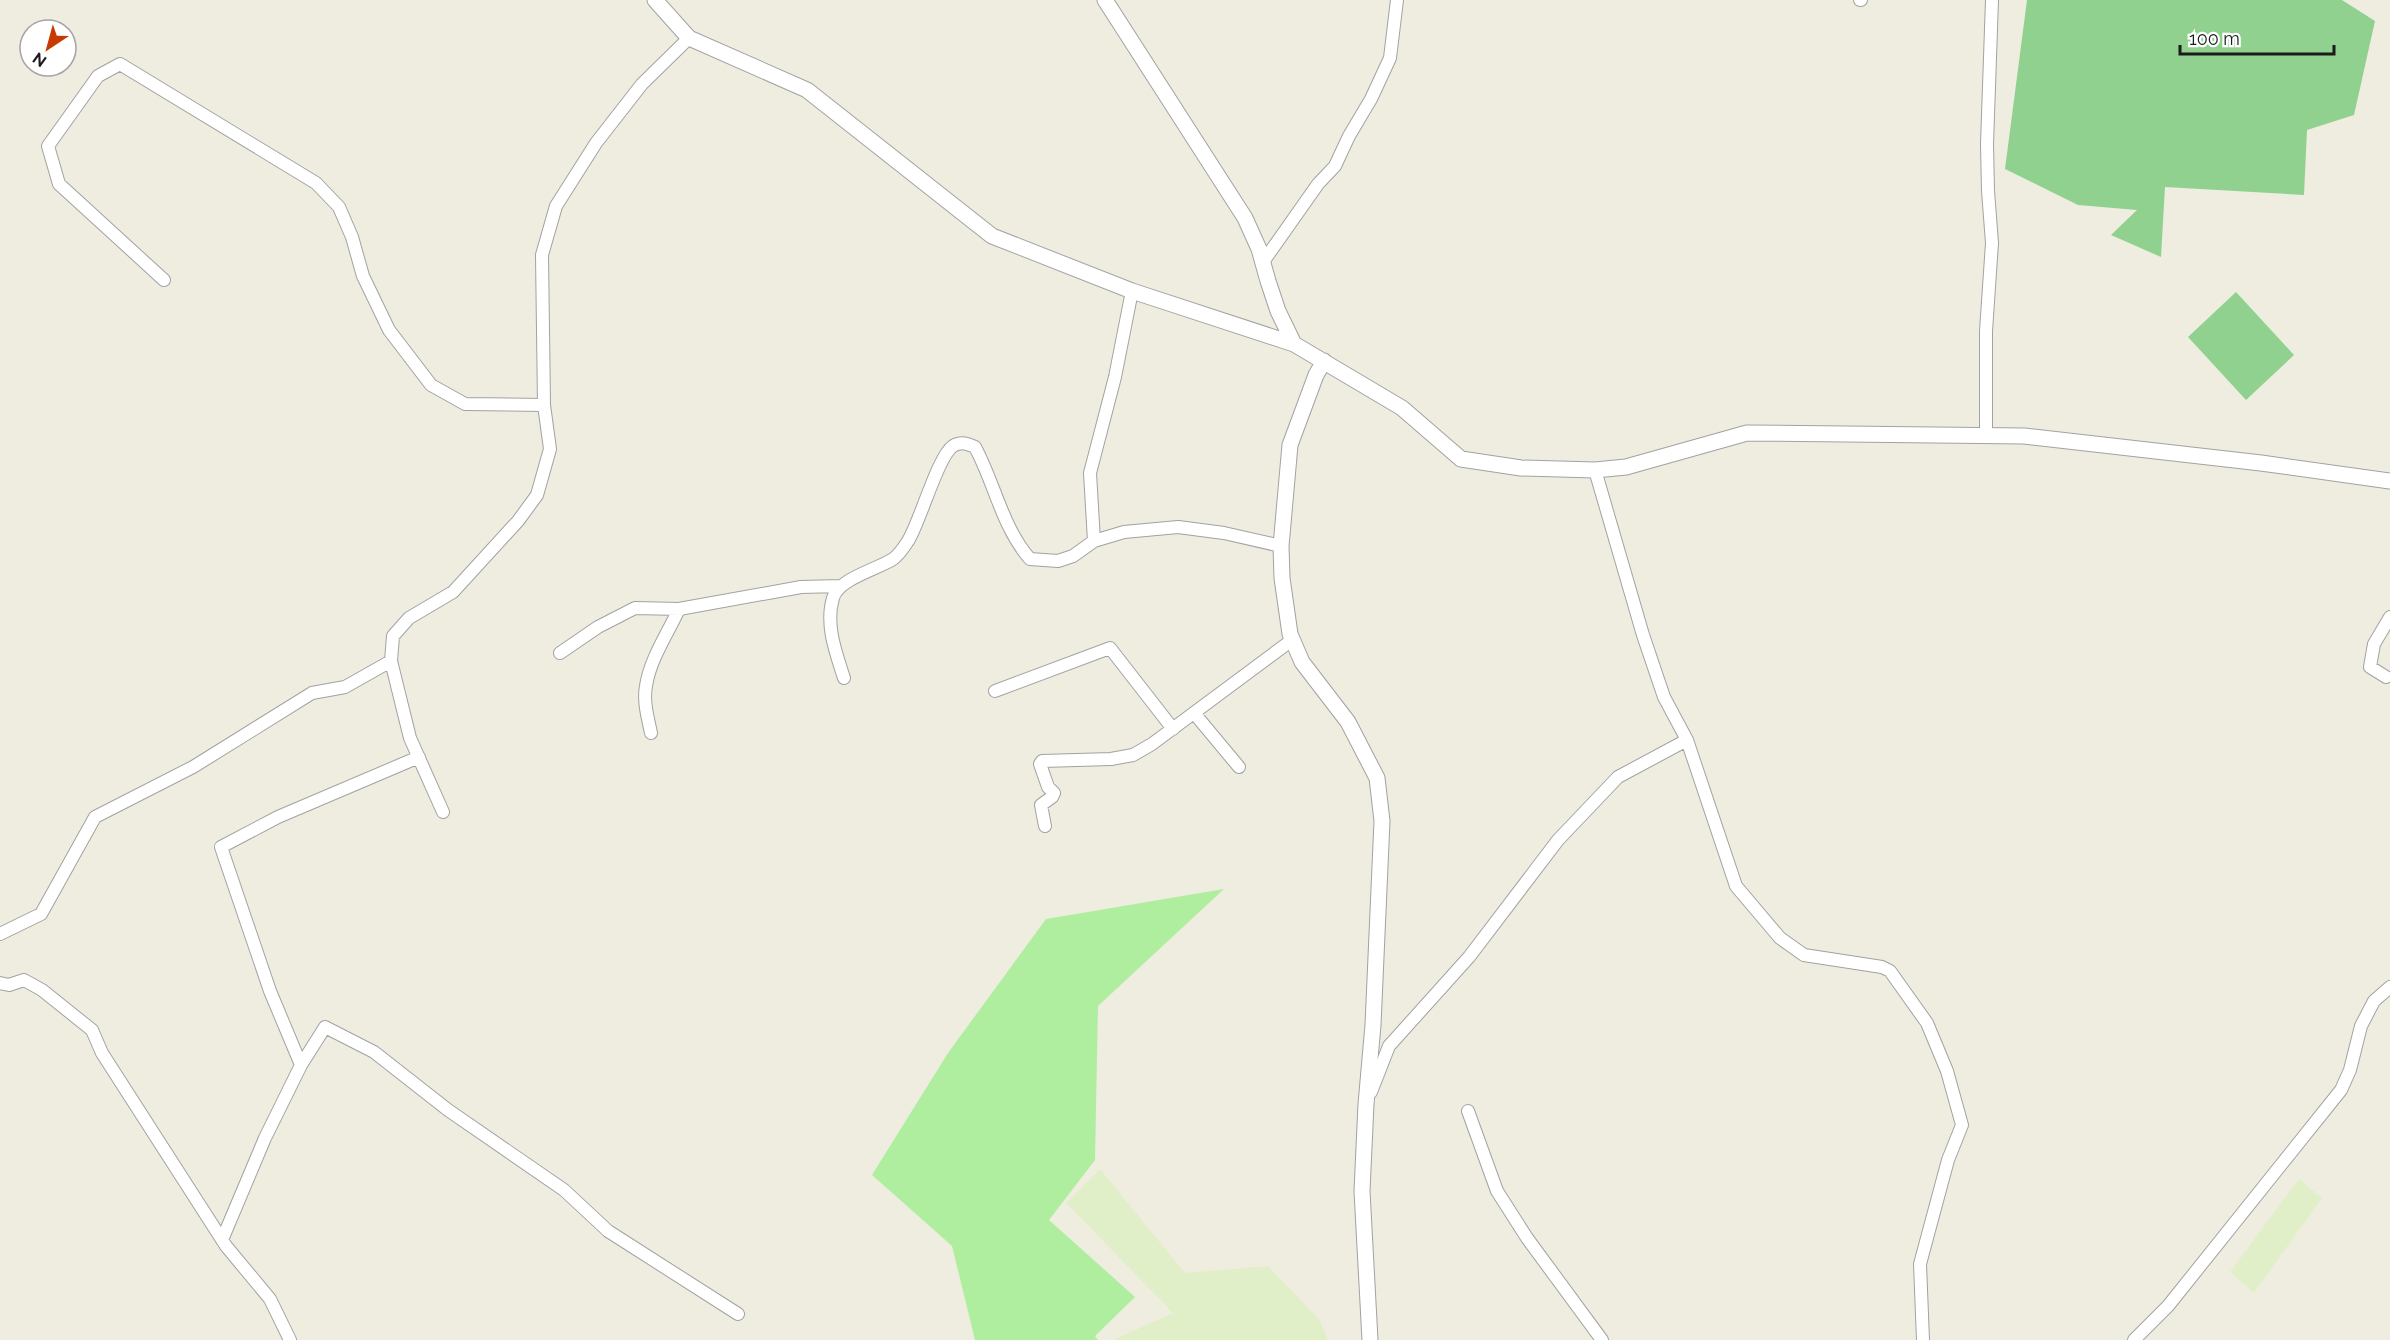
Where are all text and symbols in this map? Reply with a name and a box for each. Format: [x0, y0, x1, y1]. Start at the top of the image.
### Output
north arrow [18, 18, 78, 78]
scale bar [2180, 18, 2334, 56]
text: 100 m [2189, 28, 2240, 49]
text: N [29, 48, 50, 71]

